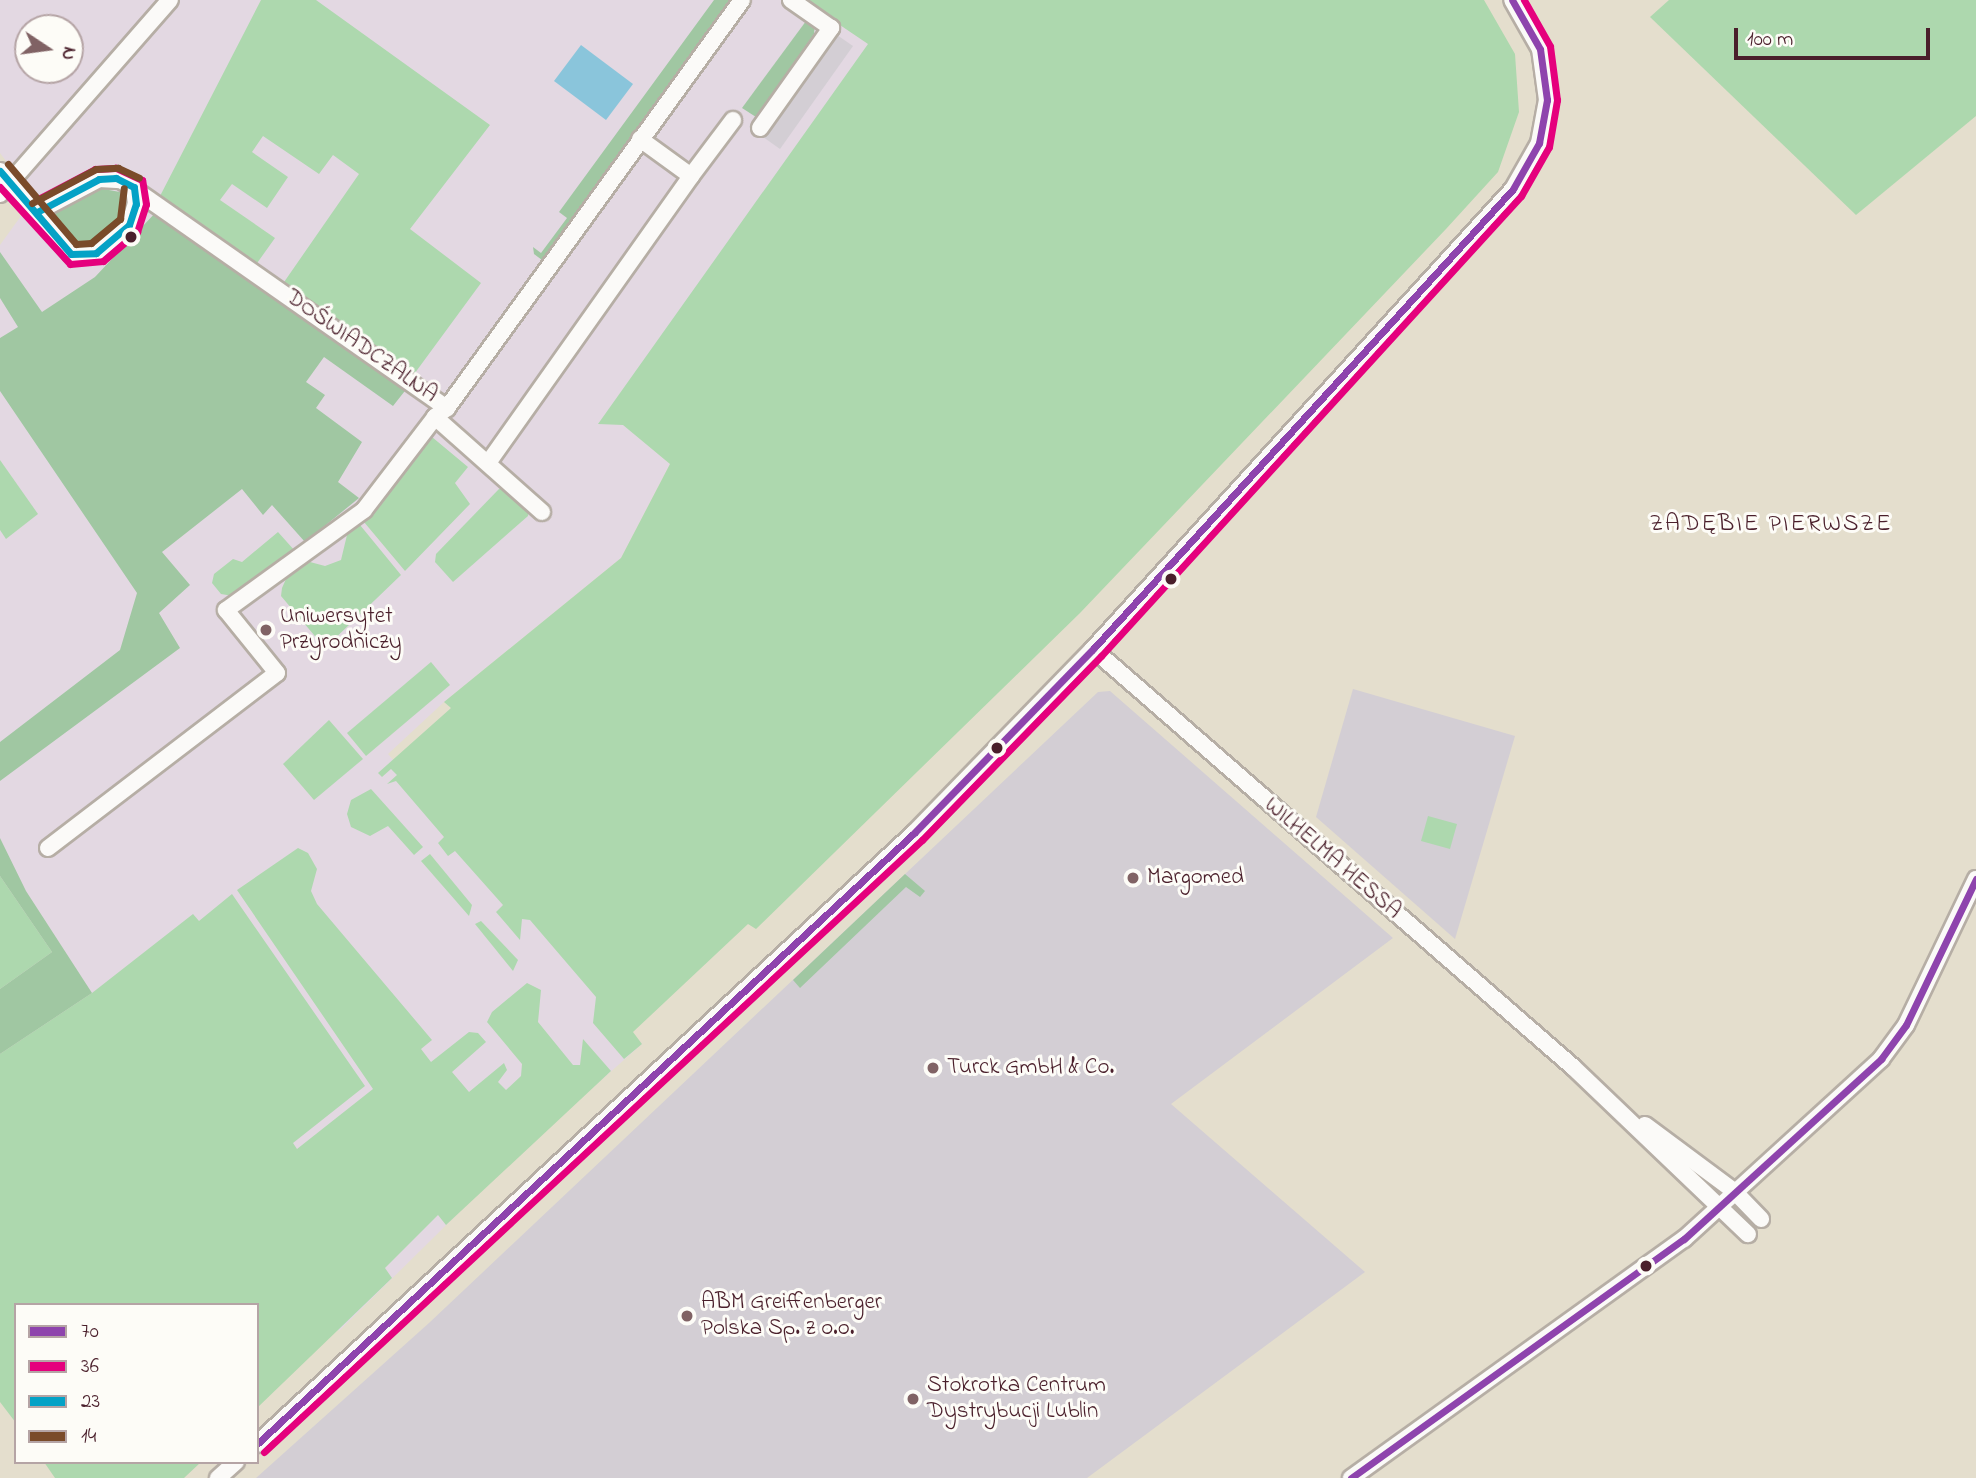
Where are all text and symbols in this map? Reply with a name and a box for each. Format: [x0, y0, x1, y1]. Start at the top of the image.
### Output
north arrow [14, 14, 84, 84]
scale bar [1738, 14, 1934, 58]
text: 100 m [1747, 25, 1793, 55]
text: N [53, 44, 83, 63]
unlabelled marker [124, 230, 138, 244]
street label: DOŚWIADCZALNA [280, 284, 442, 410]
district label: ZADĘBIE PIERWSZE [1651, 511, 1891, 539]
unlabelled marker [1164, 572, 1178, 586]
place label: Uniwersytet Przyrodniczy [280, 603, 402, 657]
marker: Uniwersytet Przyrodniczy [258, 622, 274, 638]
unlabelled marker [990, 741, 1004, 755]
street label: WILHELMA HESSA [1258, 792, 1406, 926]
place label: Margomed [1147, 864, 1244, 892]
marker: Margomed [1125, 870, 1141, 886]
place label: Turck GmbH & Co. [947, 1054, 1114, 1082]
marker: Turck GmbH & Co. [925, 1060, 941, 1076]
unlabelled marker [1639, 1259, 1653, 1273]
place label: ABM Greiffenberger Polska Sp. z o.o. [701, 1289, 882, 1343]
legend [14, 1303, 259, 1464]
marker: ABM Greiffenberger Polska Sp. z o.o. [679, 1308, 695, 1324]
text: 70 [81, 1317, 99, 1347]
text: 36 [81, 1352, 99, 1382]
place label: Stokrotka Centrum Dystrybucji Lublin [927, 1372, 1106, 1426]
text: 23 [81, 1387, 100, 1417]
marker: Stokrotka Centrum Dystrybucji Lublin [905, 1391, 921, 1407]
text: 14 [81, 1422, 96, 1452]

